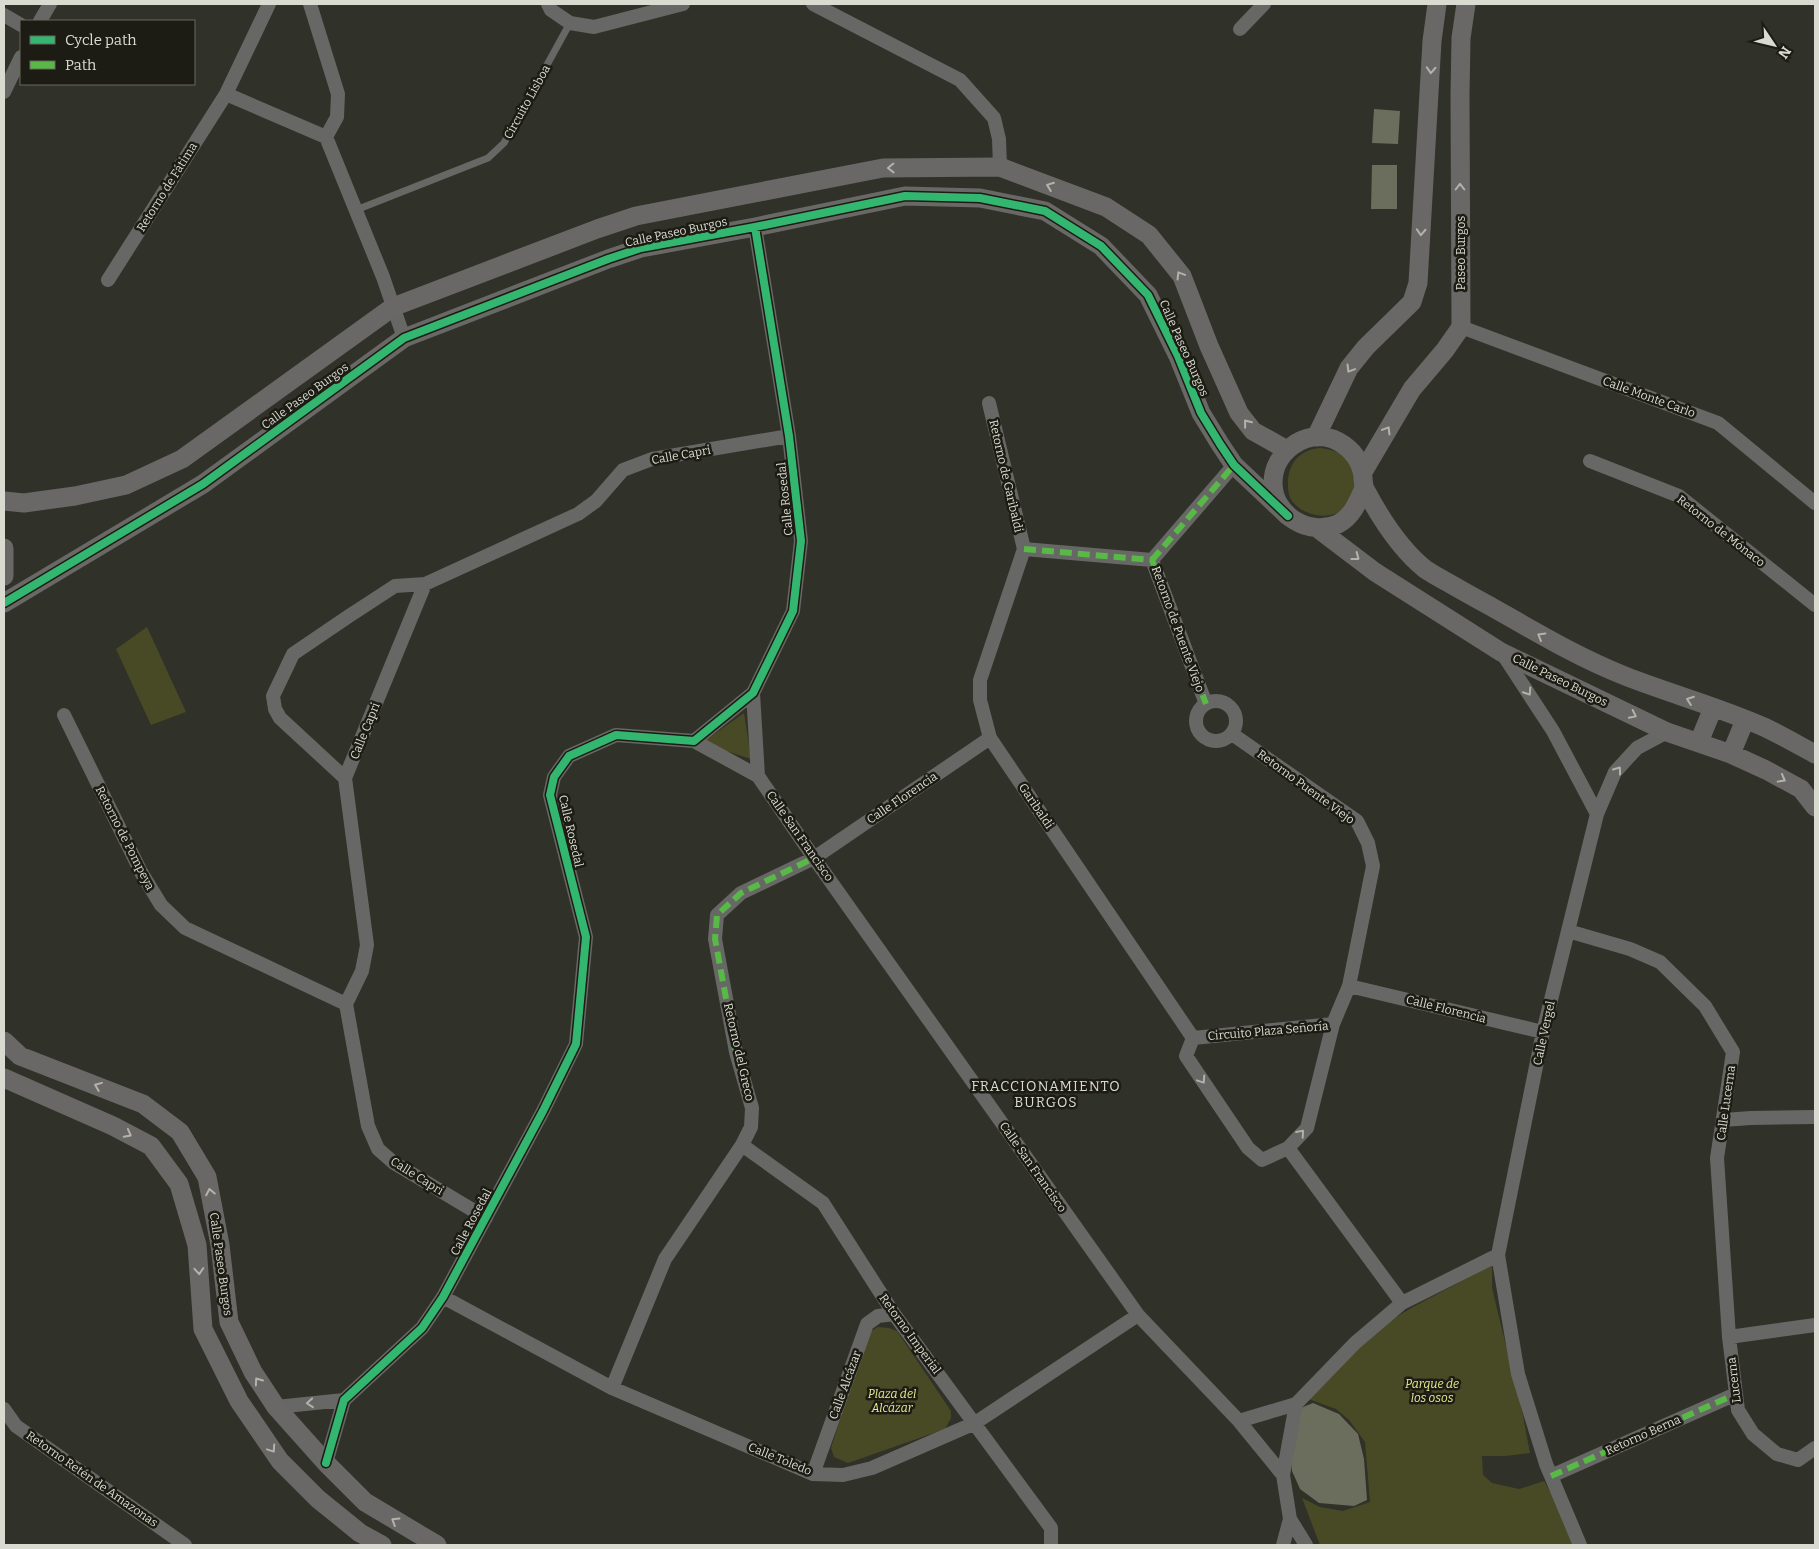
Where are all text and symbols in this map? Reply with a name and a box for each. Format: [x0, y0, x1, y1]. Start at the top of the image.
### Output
legend [20, 20, 195, 85]
north arrow [1749, 20, 1799, 70]
text: Cycle path [65, 31, 137, 49]
text: N [1774, 43, 1794, 62]
text: Path [65, 56, 97, 74]
street label: Circuito Lisboa [501, 62, 553, 142]
one-way arrow [1425, 66, 1436, 74]
street label: Retorno de Fátima [134, 140, 200, 234]
one-way arrow [887, 163, 894, 173]
one-way arrow [1046, 182, 1055, 192]
one-way arrow [1455, 183, 1465, 190]
street label: Calle Paseo Burgos [624, 214, 729, 250]
street label: Paseo Burgos [1454, 216, 1468, 290]
one-way arrow [1416, 228, 1427, 236]
one-way arrow [1177, 272, 1187, 281]
street label: Calle Paseo Burgos [1156, 298, 1212, 399]
street label: Calle Paseo Burgos [259, 360, 351, 432]
one-way arrow [1347, 363, 1356, 372]
street label: Calle Monte Carlo [1601, 374, 1697, 420]
street label: Retorno de Garibaldi [986, 418, 1026, 534]
one-way arrow [1244, 420, 1252, 429]
one-way arrow [1380, 426, 1390, 435]
street label: Calle Capri [650, 443, 712, 467]
street label: Calle Rosedal [774, 461, 796, 536]
street label: Retorno de Mónaco [1674, 492, 1768, 570]
one-way arrow [1350, 552, 1359, 560]
street label: Retorno de Puente Viejo [1149, 564, 1207, 694]
one-way arrow [1538, 632, 1547, 642]
street label: Calle Paseo Burgos [1510, 651, 1610, 709]
one-way arrow [1522, 687, 1531, 696]
one-way arrow [1687, 696, 1695, 706]
street label: Calle Capri [347, 700, 383, 761]
one-way arrow [1628, 709, 1637, 719]
street label: Retorno Puente Viejo [1255, 747, 1357, 827]
one-way arrow [1612, 766, 1621, 776]
street label: Calle Florencia [864, 769, 940, 827]
one-way arrow [1777, 773, 1786, 783]
street label: Garibaldi [1016, 781, 1056, 832]
street label: Retorno de Pompeya [93, 784, 157, 893]
street label: Calle San Francisco [764, 788, 837, 884]
street label: Calle Rosedal [556, 793, 586, 869]
street label: Calle Florencia [1405, 992, 1488, 1026]
street label: Calle Vergel [1530, 999, 1558, 1067]
street label: Retorno del Greco [721, 1002, 757, 1102]
street label: Circuito Plaza Señoría [1207, 1019, 1329, 1043]
street label: Calle Lucerna [1714, 1064, 1738, 1141]
one-way arrow [1196, 1074, 1205, 1084]
district label: FRACCIONAMIENTO BURGOS [971, 1078, 1121, 1111]
one-way arrow [94, 1082, 103, 1093]
street label: Calle San Francisco [997, 1119, 1070, 1215]
one-way arrow [123, 1128, 132, 1138]
one-way arrow [1296, 1130, 1304, 1139]
street label: Calle Capri [388, 1154, 446, 1198]
street label: Calle Rosedal [448, 1186, 495, 1258]
one-way arrow [205, 1187, 216, 1196]
street label: Calle Paseo Burgos [207, 1211, 235, 1317]
one-way arrow [193, 1267, 204, 1275]
street label: Retorno Imperial [876, 1291, 944, 1377]
street label: Calle Alcázar [826, 1348, 864, 1421]
street label: Lucerna [1724, 1356, 1744, 1404]
one-way arrow [255, 1377, 264, 1386]
park label: Parque de los osos [1405, 1377, 1459, 1405]
park label: Plaza del Alcázar [868, 1387, 916, 1415]
one-way arrow [306, 1398, 314, 1409]
street label: Retorno Berna [1603, 1412, 1683, 1458]
street label: Retorno Retén de Amazonas [24, 1428, 161, 1530]
street label: Calle Toledo [746, 1440, 814, 1478]
one-way arrow [266, 1443, 275, 1453]
one-way arrow [392, 1517, 401, 1527]

